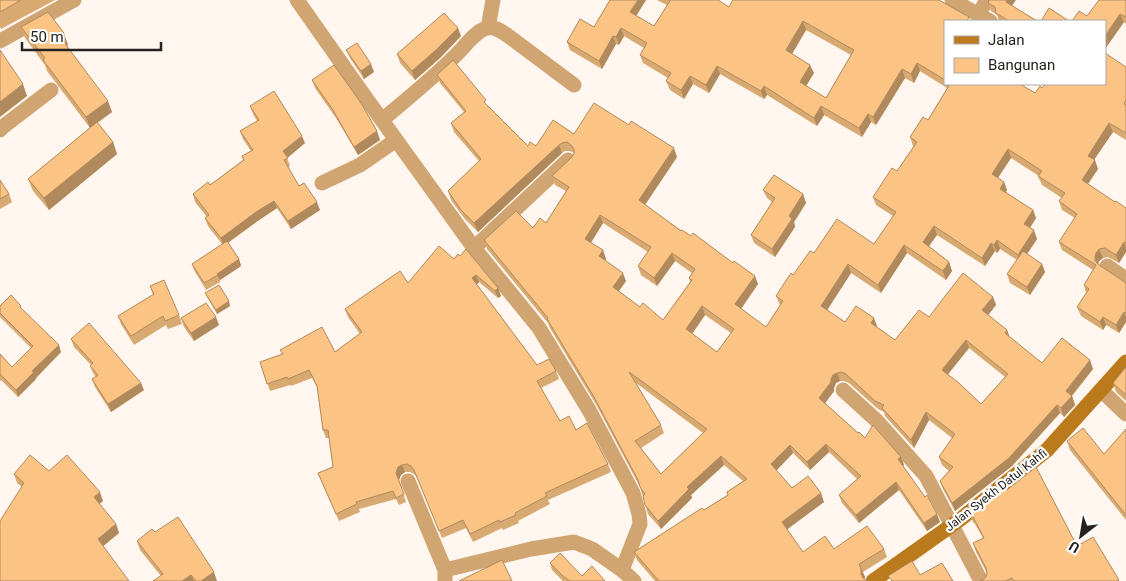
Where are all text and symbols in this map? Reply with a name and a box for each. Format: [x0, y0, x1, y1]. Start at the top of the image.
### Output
scale bar [22, 20, 161, 52]
legend [944, 20, 1106, 85]
text: 50 m [30, 28, 64, 46]
text: Jalan [988, 31, 1025, 49]
text: Bangunan [988, 56, 1055, 74]
street label: Jalan Syekh Datul Kahfi [942, 446, 1050, 534]
north arrow [1056, 511, 1106, 561]
text: U [1066, 538, 1082, 556]

